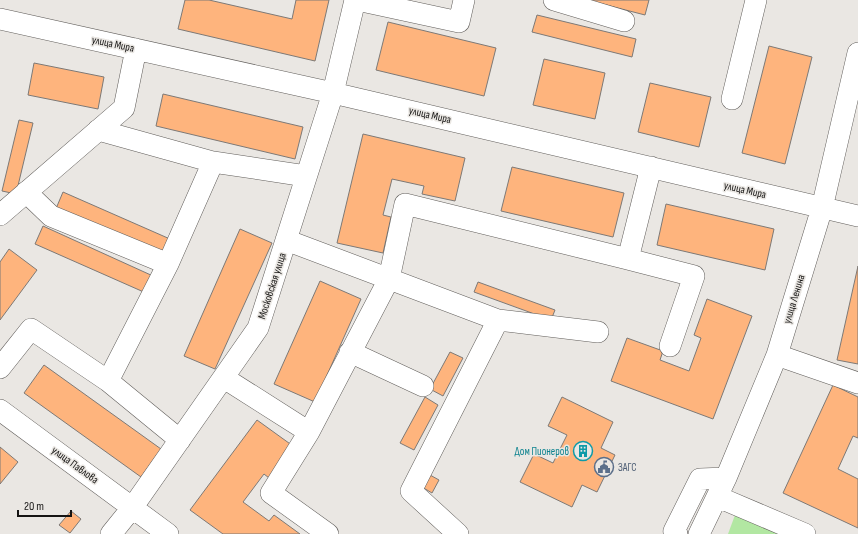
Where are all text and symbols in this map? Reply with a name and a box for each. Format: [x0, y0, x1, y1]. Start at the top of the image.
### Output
street label: улица Мира [91, 33, 135, 55]
street label: улица Мира [408, 104, 452, 126]
street label: улица Мира [723, 179, 767, 201]
street label: Московская улица [255, 251, 289, 321]
street label: улица Ленина [780, 273, 808, 325]
building icon: Дом Пионеров [572, 440, 594, 462]
street label: улица Павлова [49, 444, 101, 486]
place label: Дом Пионеров [515, 445, 569, 458]
public building icon: ЗАГС [593, 456, 615, 478]
place label: ЗАГС [618, 461, 637, 474]
scale bar [18, 492, 71, 518]
text: 20 m [24, 499, 44, 514]

